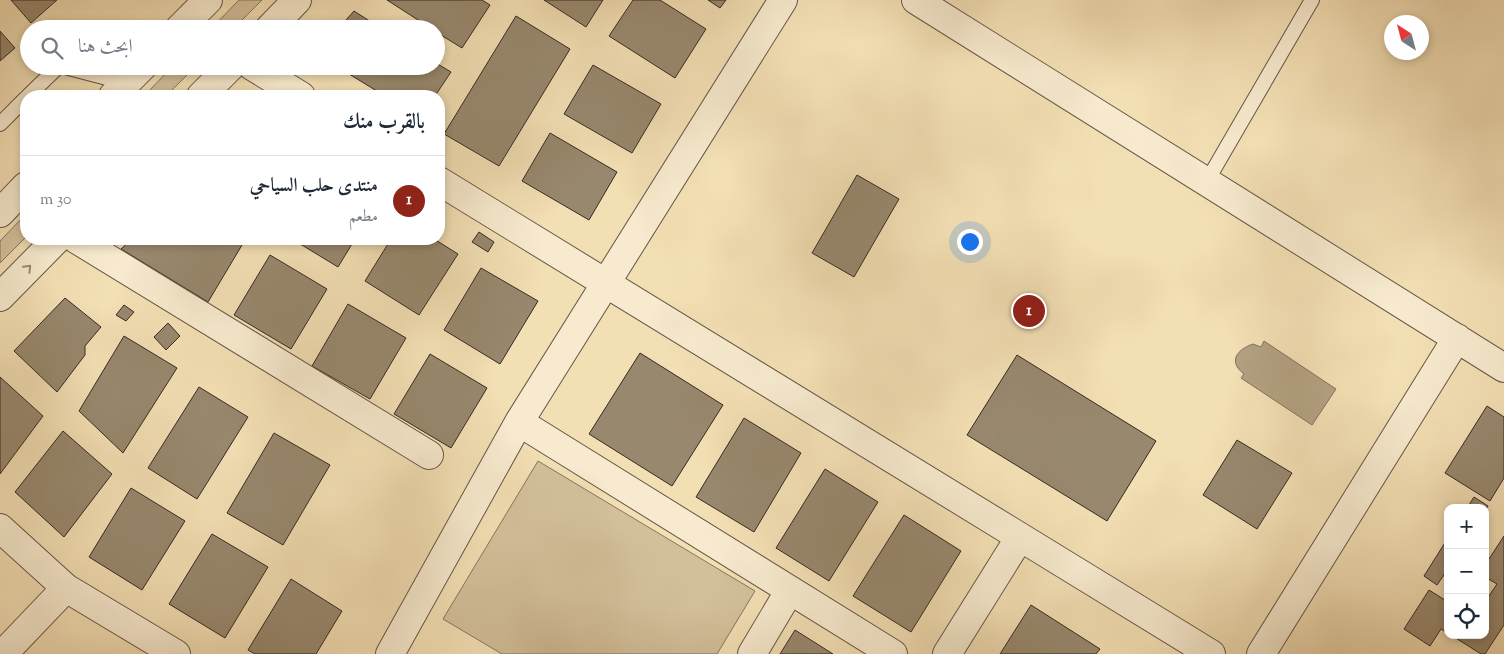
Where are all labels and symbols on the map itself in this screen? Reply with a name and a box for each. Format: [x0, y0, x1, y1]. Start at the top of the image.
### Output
north arrow [1384, 15, 1429, 60]
your location [957, 229, 983, 255]
one-way arrow [22, 264, 31, 273]
pin: 1 [1013, 292, 1045, 330]

